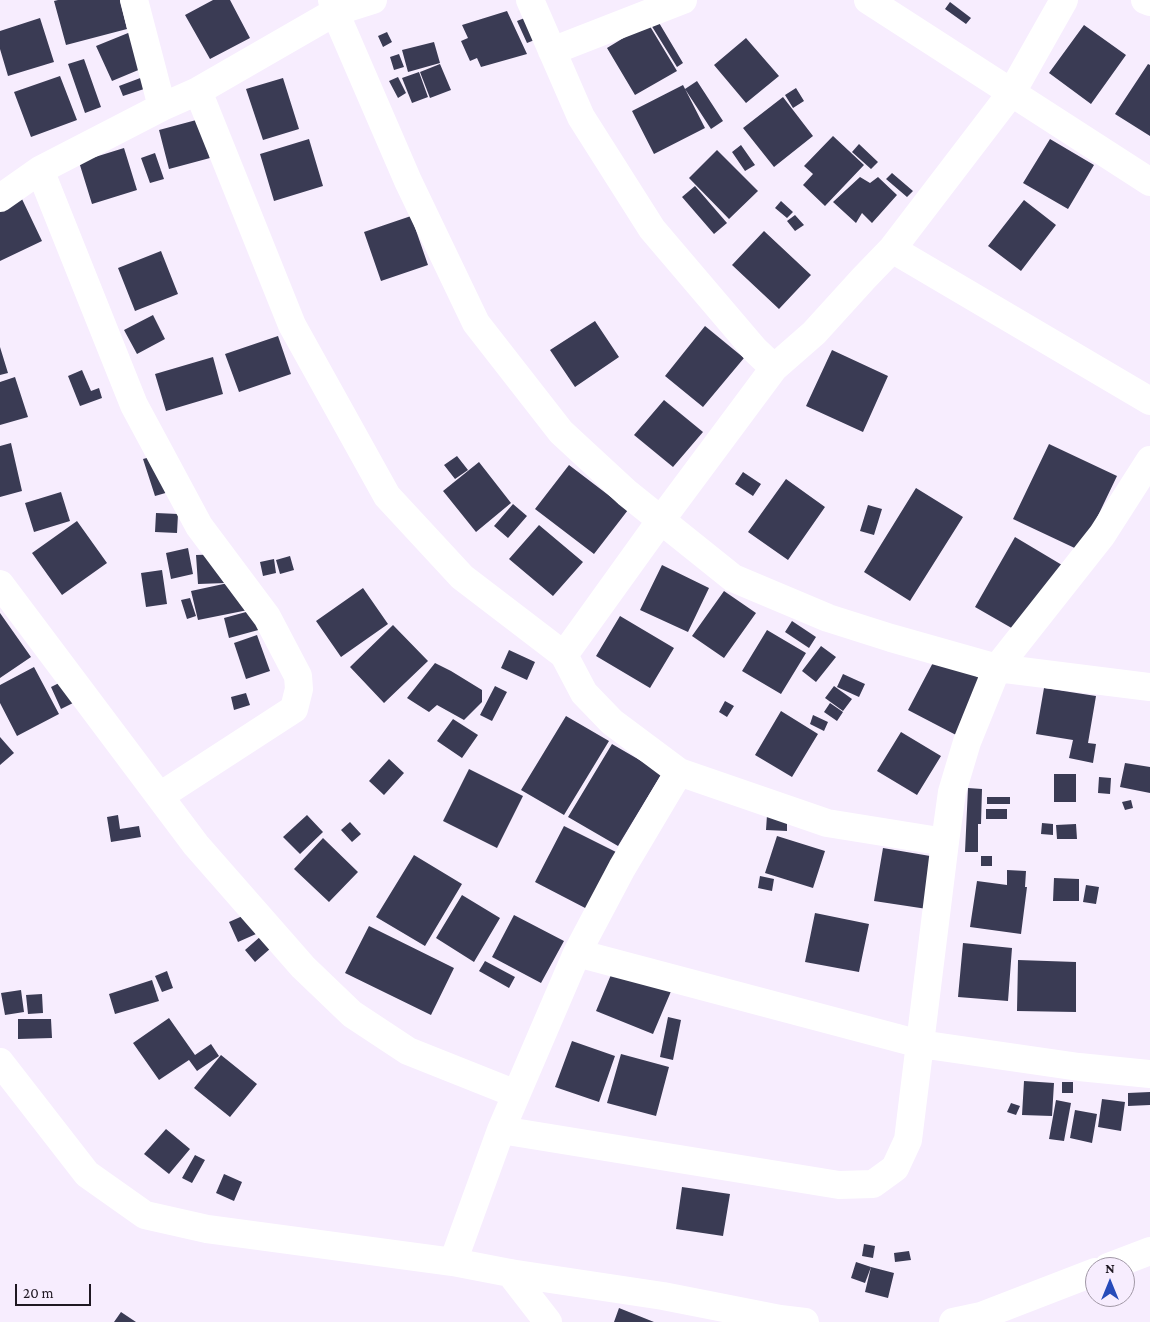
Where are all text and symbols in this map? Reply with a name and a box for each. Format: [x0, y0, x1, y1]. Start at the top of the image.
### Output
north arrow [1085, 1257, 1135, 1307]
text: N [1105, 1260, 1115, 1276]
scale bar [18, 1274, 94, 1306]
text: 20 m [23, 1285, 54, 1301]

